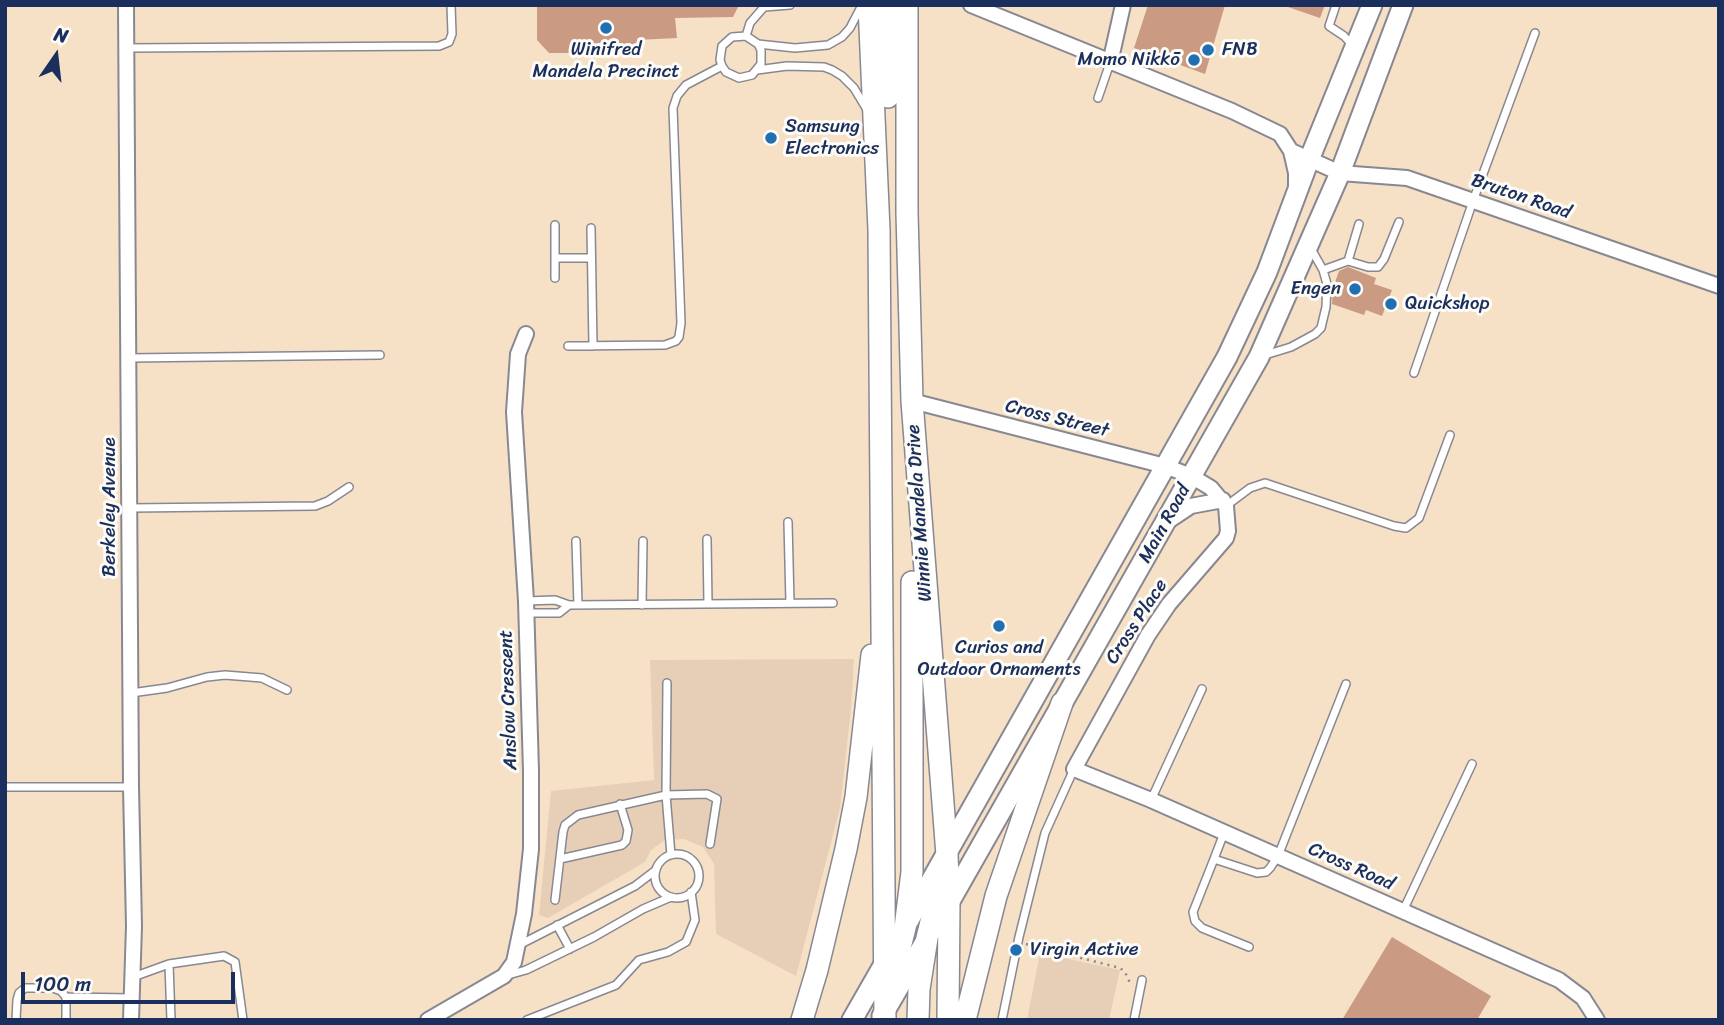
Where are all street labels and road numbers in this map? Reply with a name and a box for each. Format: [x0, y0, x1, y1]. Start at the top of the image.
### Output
street label: Bruton Road [1468, 169, 1574, 225]
street label: Cross Street [1003, 395, 1111, 443]
street label: Winnie Mandela Drive [902, 424, 938, 602]
street label: Berkeley Avenue [99, 437, 121, 577]
street label: Main Road [1134, 481, 1196, 567]
street label: Cross Place [1101, 575, 1173, 669]
street label: Anslow Crescent [495, 629, 523, 771]
street label: Cross Road [1305, 838, 1397, 896]

